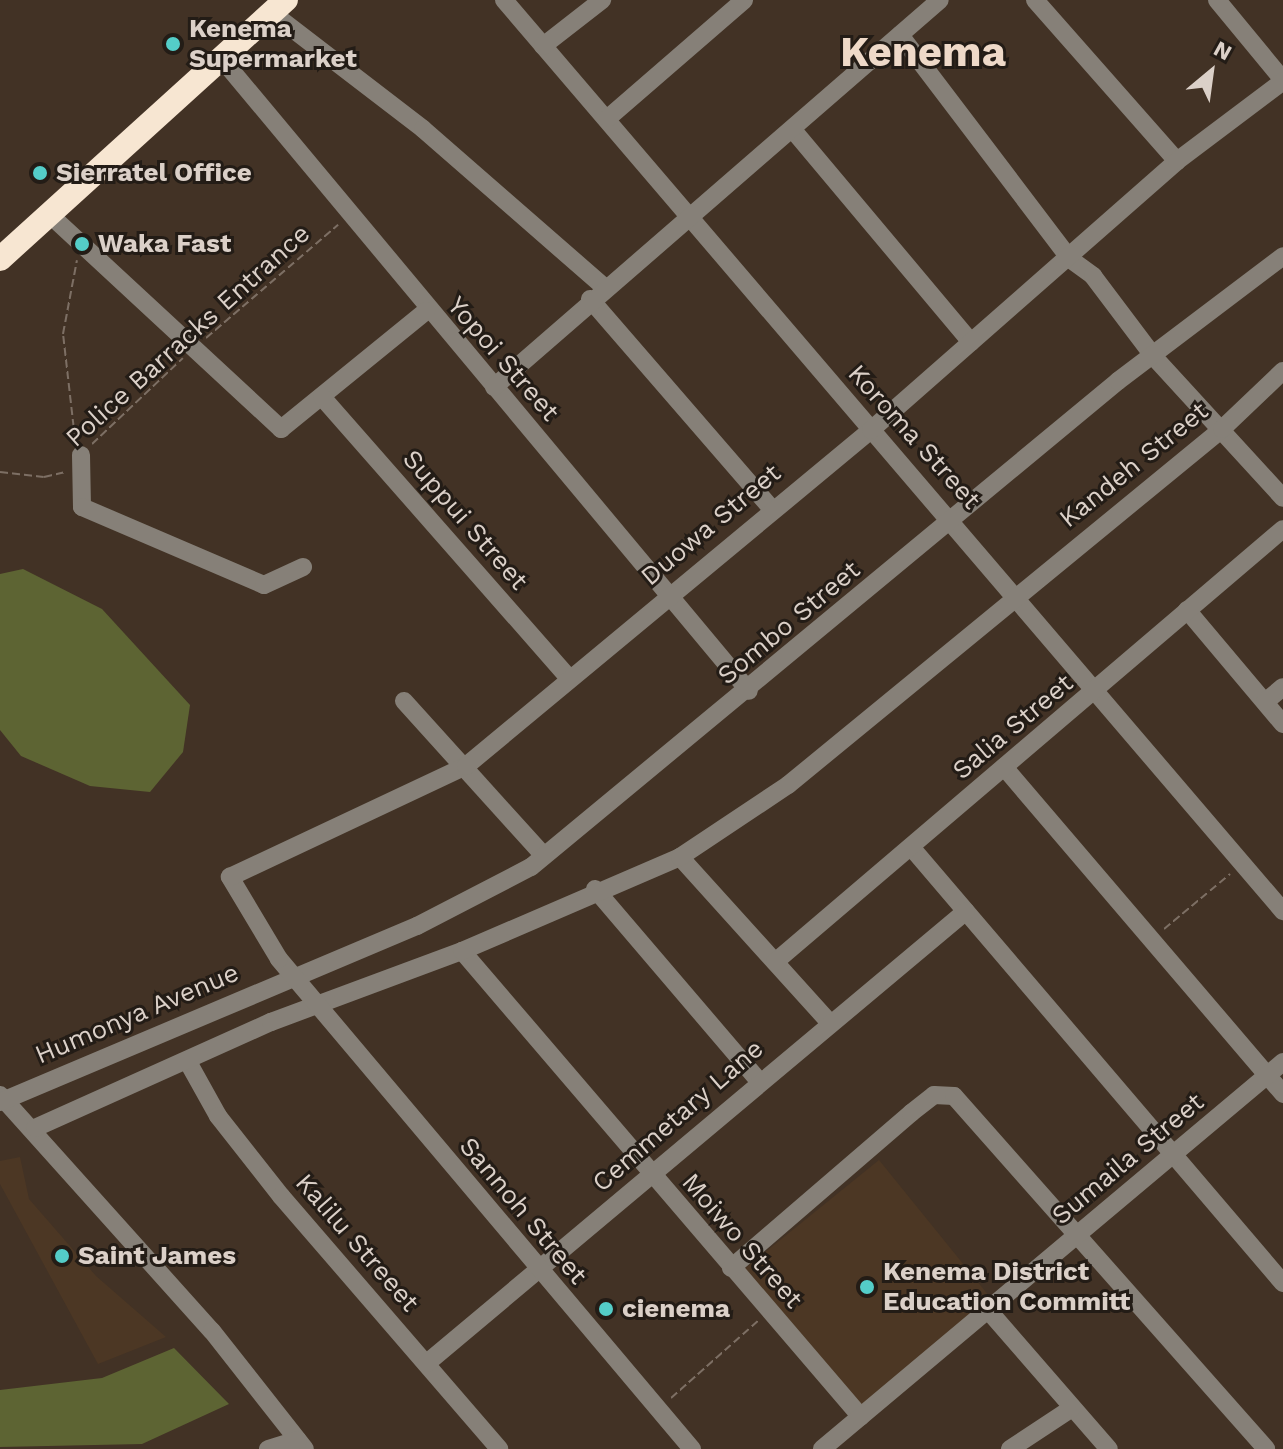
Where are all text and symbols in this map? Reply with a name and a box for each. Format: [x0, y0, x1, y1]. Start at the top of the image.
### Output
place label: Kenema Supermarket [189, 13, 357, 74]
district label: Kenema [840, 27, 1006, 77]
north arrow [1171, 32, 1251, 112]
marker: Kenema Supermarket [164, 35, 182, 53]
text: N [1210, 36, 1236, 65]
place label: Sierratel Office [56, 157, 252, 189]
marker: Sierratel Office [31, 164, 49, 182]
street label: Police Barracks Entrance [60, 218, 316, 454]
place label: Waka Fast [98, 228, 231, 260]
marker: Waka Fast [73, 235, 91, 253]
street label: Yopoi Street [441, 290, 565, 428]
street label: Koroma Street [841, 358, 987, 516]
street label: Kandeh Street [1053, 396, 1215, 534]
street label: Suppui Street [396, 444, 534, 596]
street label: Duowa Street [635, 457, 787, 593]
street label: Sombo Street [712, 554, 866, 692]
street label: Salia Street [946, 668, 1080, 786]
street label: Humonya Avenue [30, 957, 244, 1071]
street label: Cemmetary Lane [586, 1033, 770, 1199]
street label: Sumaila Street [1046, 1086, 1210, 1232]
street label: Sannoh Street [453, 1131, 593, 1291]
street label: Moiwo Street [675, 1167, 809, 1315]
street label: Kalilu Streeet [289, 1168, 425, 1318]
place label: Saint James [78, 1240, 236, 1272]
marker: Saint James [53, 1247, 71, 1265]
place label: Kenema District Education Committ [883, 1256, 1130, 1318]
marker: Kenema District Education Committ [858, 1278, 876, 1296]
place label: cienema [622, 1293, 730, 1325]
marker: cienema [597, 1300, 615, 1318]

